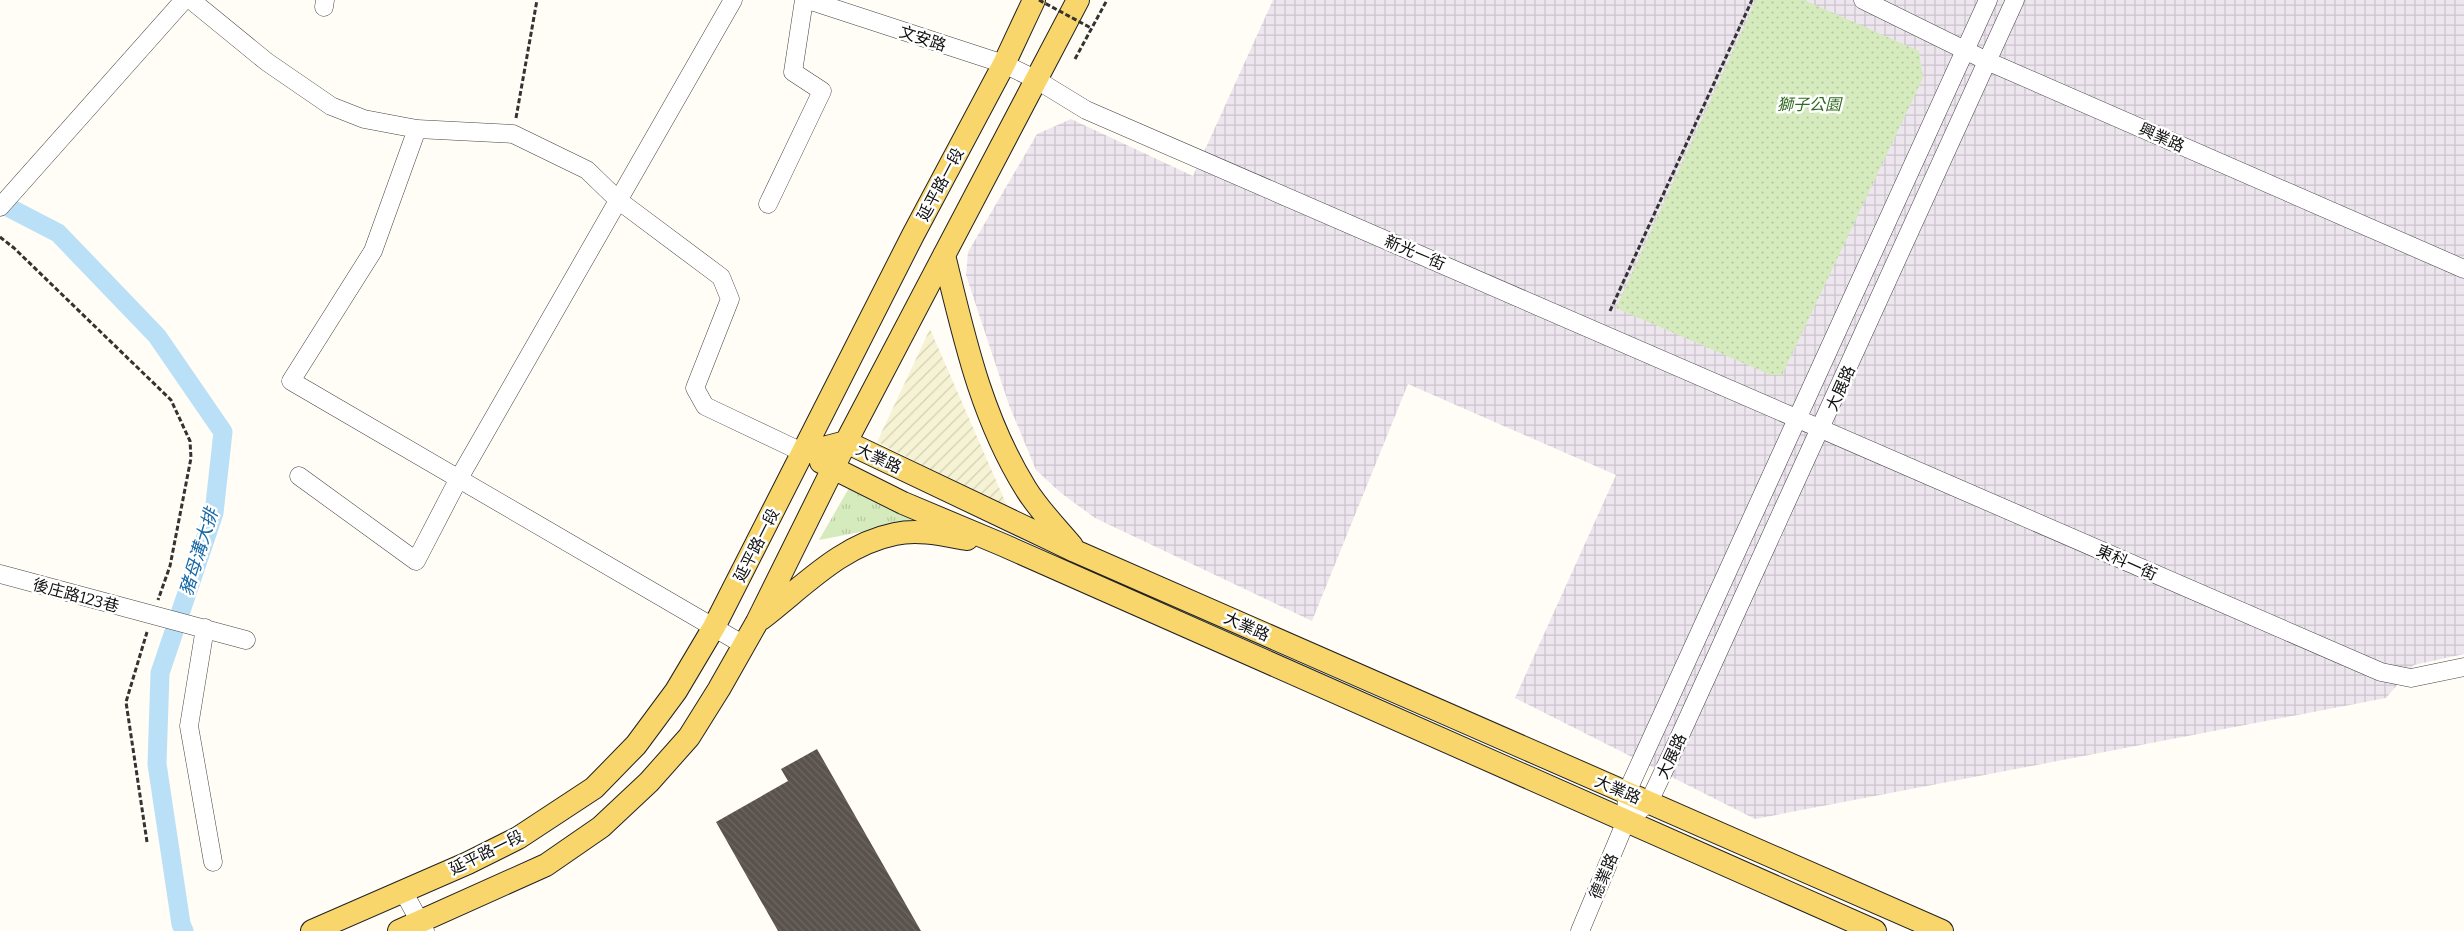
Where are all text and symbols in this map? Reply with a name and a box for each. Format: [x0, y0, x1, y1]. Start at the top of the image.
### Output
street label: 文安路 [897, 22, 949, 55]
park label: 獅子公園 [1777, 95, 1843, 114]
street label: 興業路 [2136, 119, 2188, 156]
street label: 延平路一段 [913, 144, 968, 224]
street label: 新光一街 [1382, 231, 1448, 274]
street label: 大展路 [1822, 362, 1859, 414]
street label: 大業路 [853, 440, 905, 477]
water label: 豬母溝大排 [175, 504, 223, 598]
street label: 延平路一段 [730, 505, 783, 585]
street label: 東科一街 [2094, 541, 2160, 584]
street label: 後庄路123巷 [31, 575, 121, 616]
street label: 大業路 [1221, 608, 1273, 645]
street label: 大展路 [1653, 730, 1690, 782]
street label: 大業路 [1592, 771, 1644, 808]
street label: 延平路一段 [446, 826, 526, 879]
street label: 德業路 [1585, 850, 1622, 902]

